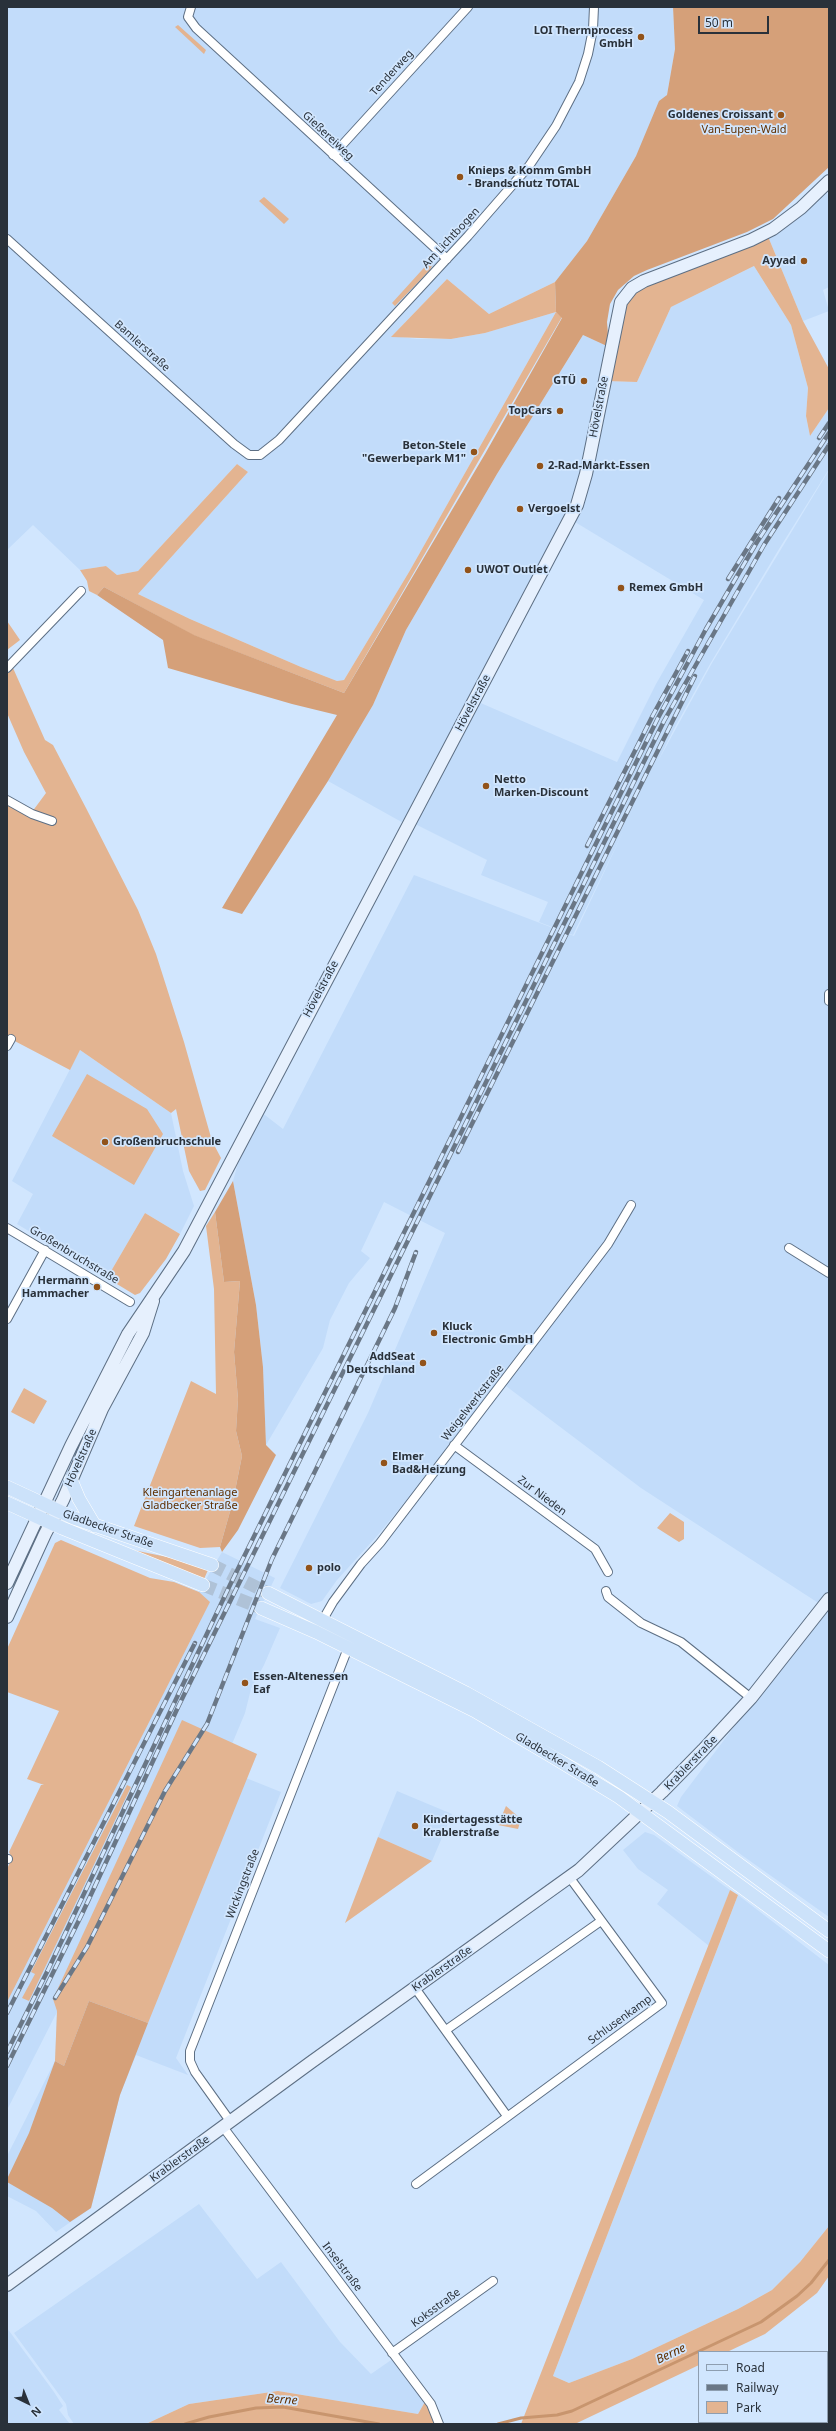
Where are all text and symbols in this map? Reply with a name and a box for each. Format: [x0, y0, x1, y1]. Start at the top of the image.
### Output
scale bar [700, 8, 771, 34]
text: 50 m [705, 14, 733, 31]
place label: LOI Thermprocess GmbH [534, 24, 633, 50]
marker: LOI Thermprocess GmbH [636, 32, 646, 42]
street label: Tenderweg [368, 47, 416, 99]
place label: Goldenes Croissant [668, 108, 773, 122]
street label: Gießereiweg [300, 109, 356, 163]
marker: Goldenes Croissant [776, 110, 786, 120]
park label: Van-Eupen-Wald [702, 123, 786, 137]
place label: Knieps & Komm GmbH - Brandschutz TOTAL [468, 164, 591, 190]
marker: Knieps & Komm GmbH - Brandschutz TOTAL [455, 172, 465, 182]
street label: Am Lichtbogen [420, 205, 482, 271]
place label: Ayyad [762, 254, 796, 268]
marker: Ayyad [799, 256, 809, 266]
street label: Bamlerstraße [112, 318, 172, 374]
place label: GTÜ [553, 374, 576, 388]
street label: Hövelstraße [587, 375, 611, 439]
marker: GTÜ [579, 376, 589, 386]
place label: TopCars [509, 404, 552, 418]
marker: TopCars [555, 406, 565, 416]
place label: Beton-Stele "Gewerbepark M1" [362, 439, 466, 465]
marker: Beton-Stele "Gewerbepark M1" [469, 447, 479, 457]
place label: 2-Rad-Markt-Essen [548, 459, 650, 473]
marker: 2-Rad-Markt-Essen [535, 461, 545, 471]
place label: Vergoelst [528, 502, 580, 516]
marker: Vergoelst [515, 504, 525, 514]
place label: UWOT Outlet [476, 563, 548, 577]
marker: UWOT Outlet [463, 565, 473, 575]
place label: Remex GmbH [629, 581, 703, 595]
marker: Remex GmbH [616, 583, 626, 593]
street label: Hövelstraße [453, 672, 493, 734]
place label: Netto Marken-Discount [494, 773, 588, 799]
marker: Netto Marken-Discount [481, 781, 491, 791]
street label: Hövelstraße [301, 958, 341, 1020]
place label: Großenbruchschule [113, 1135, 221, 1149]
marker: Großenbruchschule [100, 1137, 110, 1147]
street label: Großenbruchstraße [27, 1223, 121, 1287]
place label: Hermann Hammacher [22, 1274, 89, 1300]
marker: Hermann Hammacher [92, 1282, 102, 1292]
place label: Kluck Electronic GmbH [442, 1320, 533, 1346]
marker: Kluck Electronic GmbH [429, 1328, 439, 1338]
place label: AddSeat Deutschland [346, 1350, 415, 1376]
marker: AddSeat Deutschland [418, 1358, 428, 1368]
street label: Weigelwerkstraße [439, 1362, 507, 1444]
street label: Hövelstraße [62, 1427, 100, 1489]
place label: Elmer Bad&Heizung [392, 1450, 466, 1476]
marker: Elmer Bad&Heizung [379, 1458, 389, 1468]
street label: Zur Nieden [515, 1473, 569, 1519]
park label: Kleingartenanlage Gladbecker Straße [142, 1486, 238, 1512]
street label: Gladbecker Straße [61, 1507, 155, 1551]
place label: polo [317, 1561, 341, 1575]
marker: polo [304, 1563, 314, 1573]
place label: Essen-Altenessen Eaf [253, 1670, 348, 1696]
marker: Essen-Altenessen Eaf [240, 1678, 250, 1688]
street label: Gladbecker Straße [513, 1730, 601, 1790]
street label: Krablerstraße [662, 1733, 720, 1793]
place label: Kindertagesstätte Krablerstraße [423, 1813, 523, 1839]
marker: Kindertagesstätte Krablerstraße [410, 1821, 420, 1831]
street label: Wickingstraße [224, 1847, 262, 1921]
street label: Krablerstraße [409, 1943, 475, 1995]
street label: Schlusenkamp [586, 1993, 654, 2047]
street label: Krablerstraße [148, 2133, 212, 2185]
street label: Inselstraße [319, 2240, 365, 2294]
street label: Koksstraße [409, 2286, 463, 2330]
water label: Berne [654, 2341, 688, 2367]
legend [698, 2351, 828, 2423]
text: Road [736, 2359, 765, 2376]
text: Railway [736, 2379, 779, 2396]
north arrow [8, 2383, 48, 2423]
water label: Berne [266, 2392, 298, 2408]
text: Park [736, 2399, 761, 2416]
text: N [28, 2404, 45, 2421]

